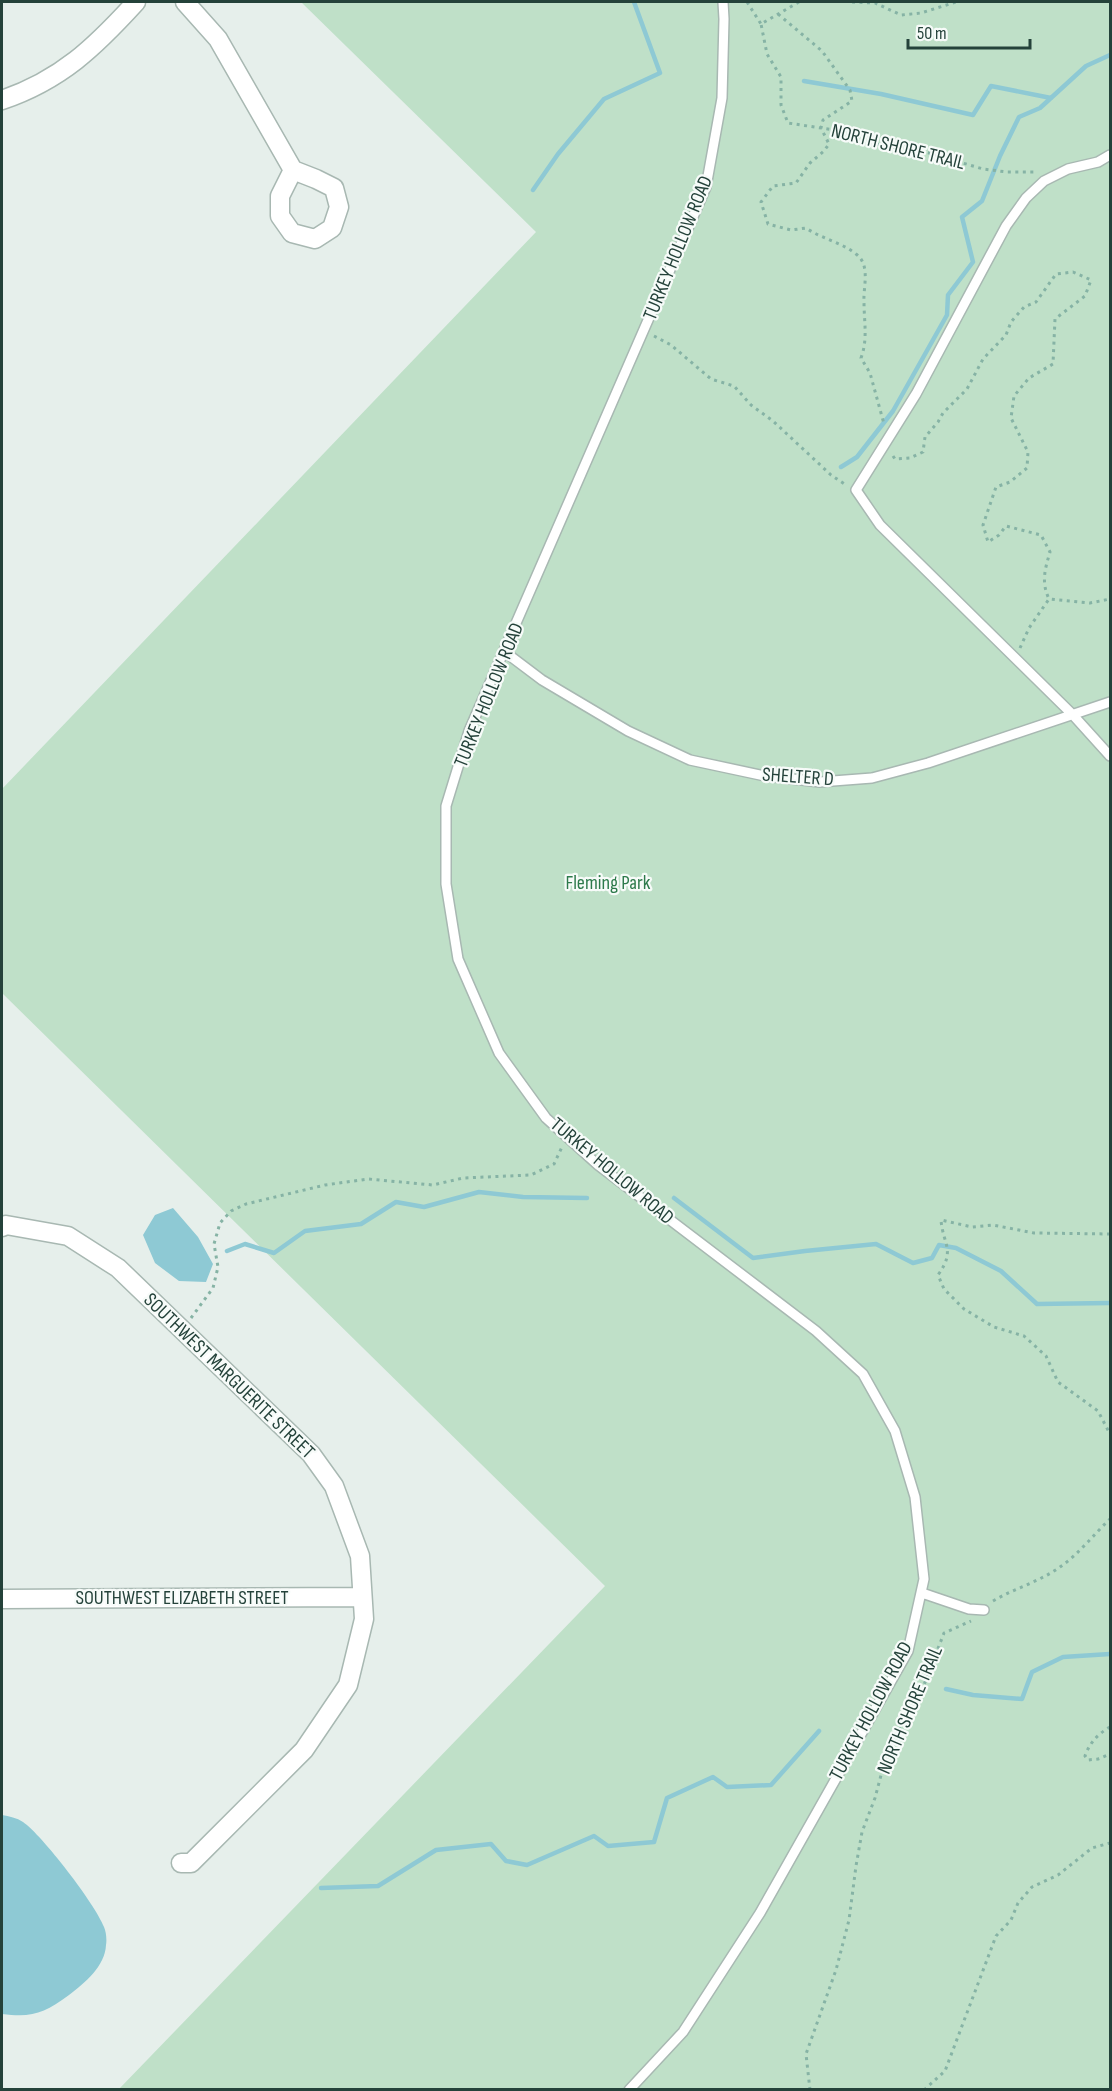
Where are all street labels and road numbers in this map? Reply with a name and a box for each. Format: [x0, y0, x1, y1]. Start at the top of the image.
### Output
street label: NORTH SHORE TRAIL [829, 119, 968, 175]
street label: TURKEY HOLLOW ROAD [638, 172, 718, 324]
street label: TURKEY HOLLOW ROAD [449, 619, 529, 771]
street label: SHELTER D [761, 763, 835, 791]
street label: TURKEY HOLLOW ROAD [545, 1112, 679, 1230]
street label: SOUTHWEST MARGUERITE STREET [138, 1288, 320, 1464]
street label: SOUTHWEST ELIZABETH STREET [75, 1586, 289, 1610]
street label: TURKEY HOLLOW ROAD [824, 1638, 918, 1784]
street label: NORTH SHORE TRAIL [872, 1642, 948, 1778]

